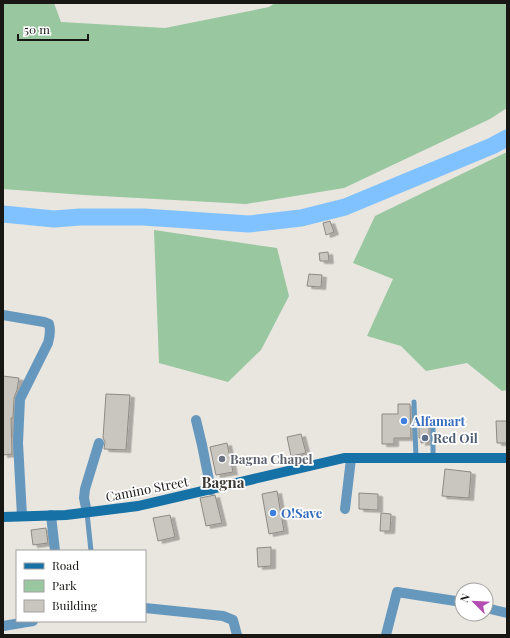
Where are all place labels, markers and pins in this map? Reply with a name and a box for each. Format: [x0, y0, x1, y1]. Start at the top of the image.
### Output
place label: Alfamart [411, 412, 466, 429]
marker: Alfamart [399, 416, 409, 426]
place label: Red Oil [433, 429, 478, 446]
marker: Red Oil [420, 433, 430, 443]
place label: Bagna Chapel [230, 450, 313, 467]
marker: Bagna Chapel [217, 454, 227, 464]
place label: O!Save [281, 504, 323, 521]
marker: O!Save [268, 508, 278, 518]

